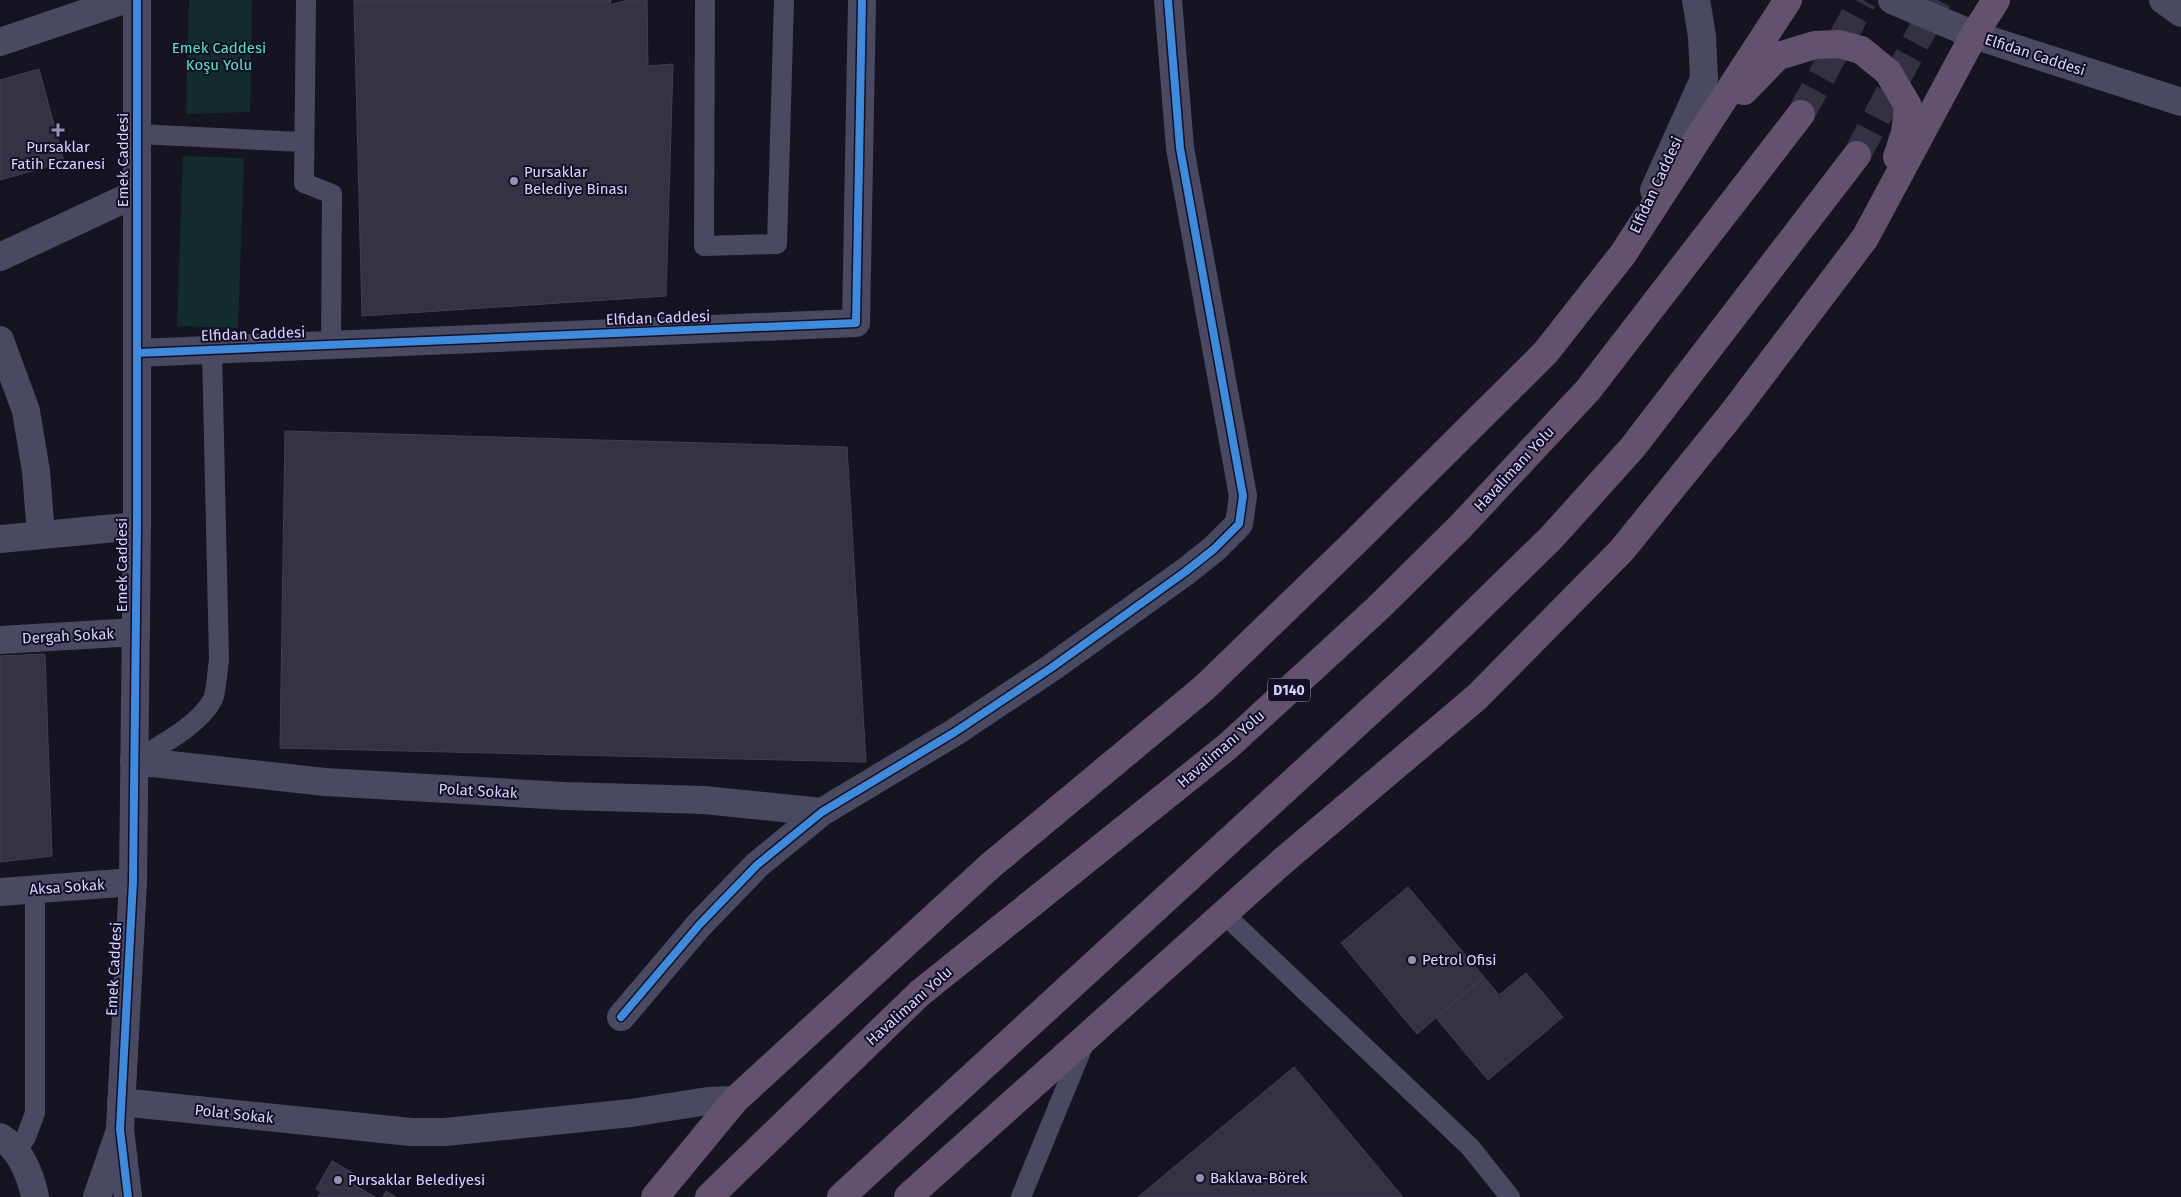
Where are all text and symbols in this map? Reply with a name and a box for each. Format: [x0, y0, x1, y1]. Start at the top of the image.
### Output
street label: Elfidan Caddesi [1982, 30, 2088, 80]
park label: Emek Caddesi Koşu Yolu [172, 39, 266, 74]
street label: Emek Caddesi [114, 113, 132, 207]
marker: Pursaklar Fatih Eczanesi [52, 124, 64, 136]
street label: Elfidan Caddesi [1626, 134, 1686, 236]
place label: Pursaklar Fatih Eczanesi [11, 138, 105, 173]
place label: Pursaklar Belediye Binası [524, 163, 628, 198]
marker: Pursaklar Belediye Binası [508, 175, 520, 187]
street label: Elfidan Caddesi [605, 307, 711, 329]
street label: Elfidan Caddesi [200, 323, 306, 345]
street label: Havalimanı Yolu [1470, 423, 1558, 515]
street label: Emek Caddesi [113, 518, 131, 612]
street label: Dergah Sokak [22, 625, 115, 647]
road number: D140 [1268, 678, 1310, 702]
street label: Havalimanı Yolu [1174, 706, 1268, 792]
street label: Polat Sokak [438, 780, 518, 802]
street label: Aksa Sokak [29, 875, 106, 899]
street label: Emek Caddesi [103, 921, 125, 1017]
place label: Petrol Ofisi [1422, 951, 1497, 969]
marker: Petrol Ofisi [1406, 954, 1418, 966]
street label: Havalimanı Yolu [862, 963, 956, 1049]
street label: Polat Sokak [194, 1101, 275, 1127]
place label: Baklava-Börek [1210, 1169, 1308, 1187]
place label: Pursaklar Belediyesi [348, 1171, 485, 1189]
marker: Baklava-Börek [1194, 1172, 1206, 1184]
marker: Pursaklar Belediyesi [332, 1174, 344, 1186]

